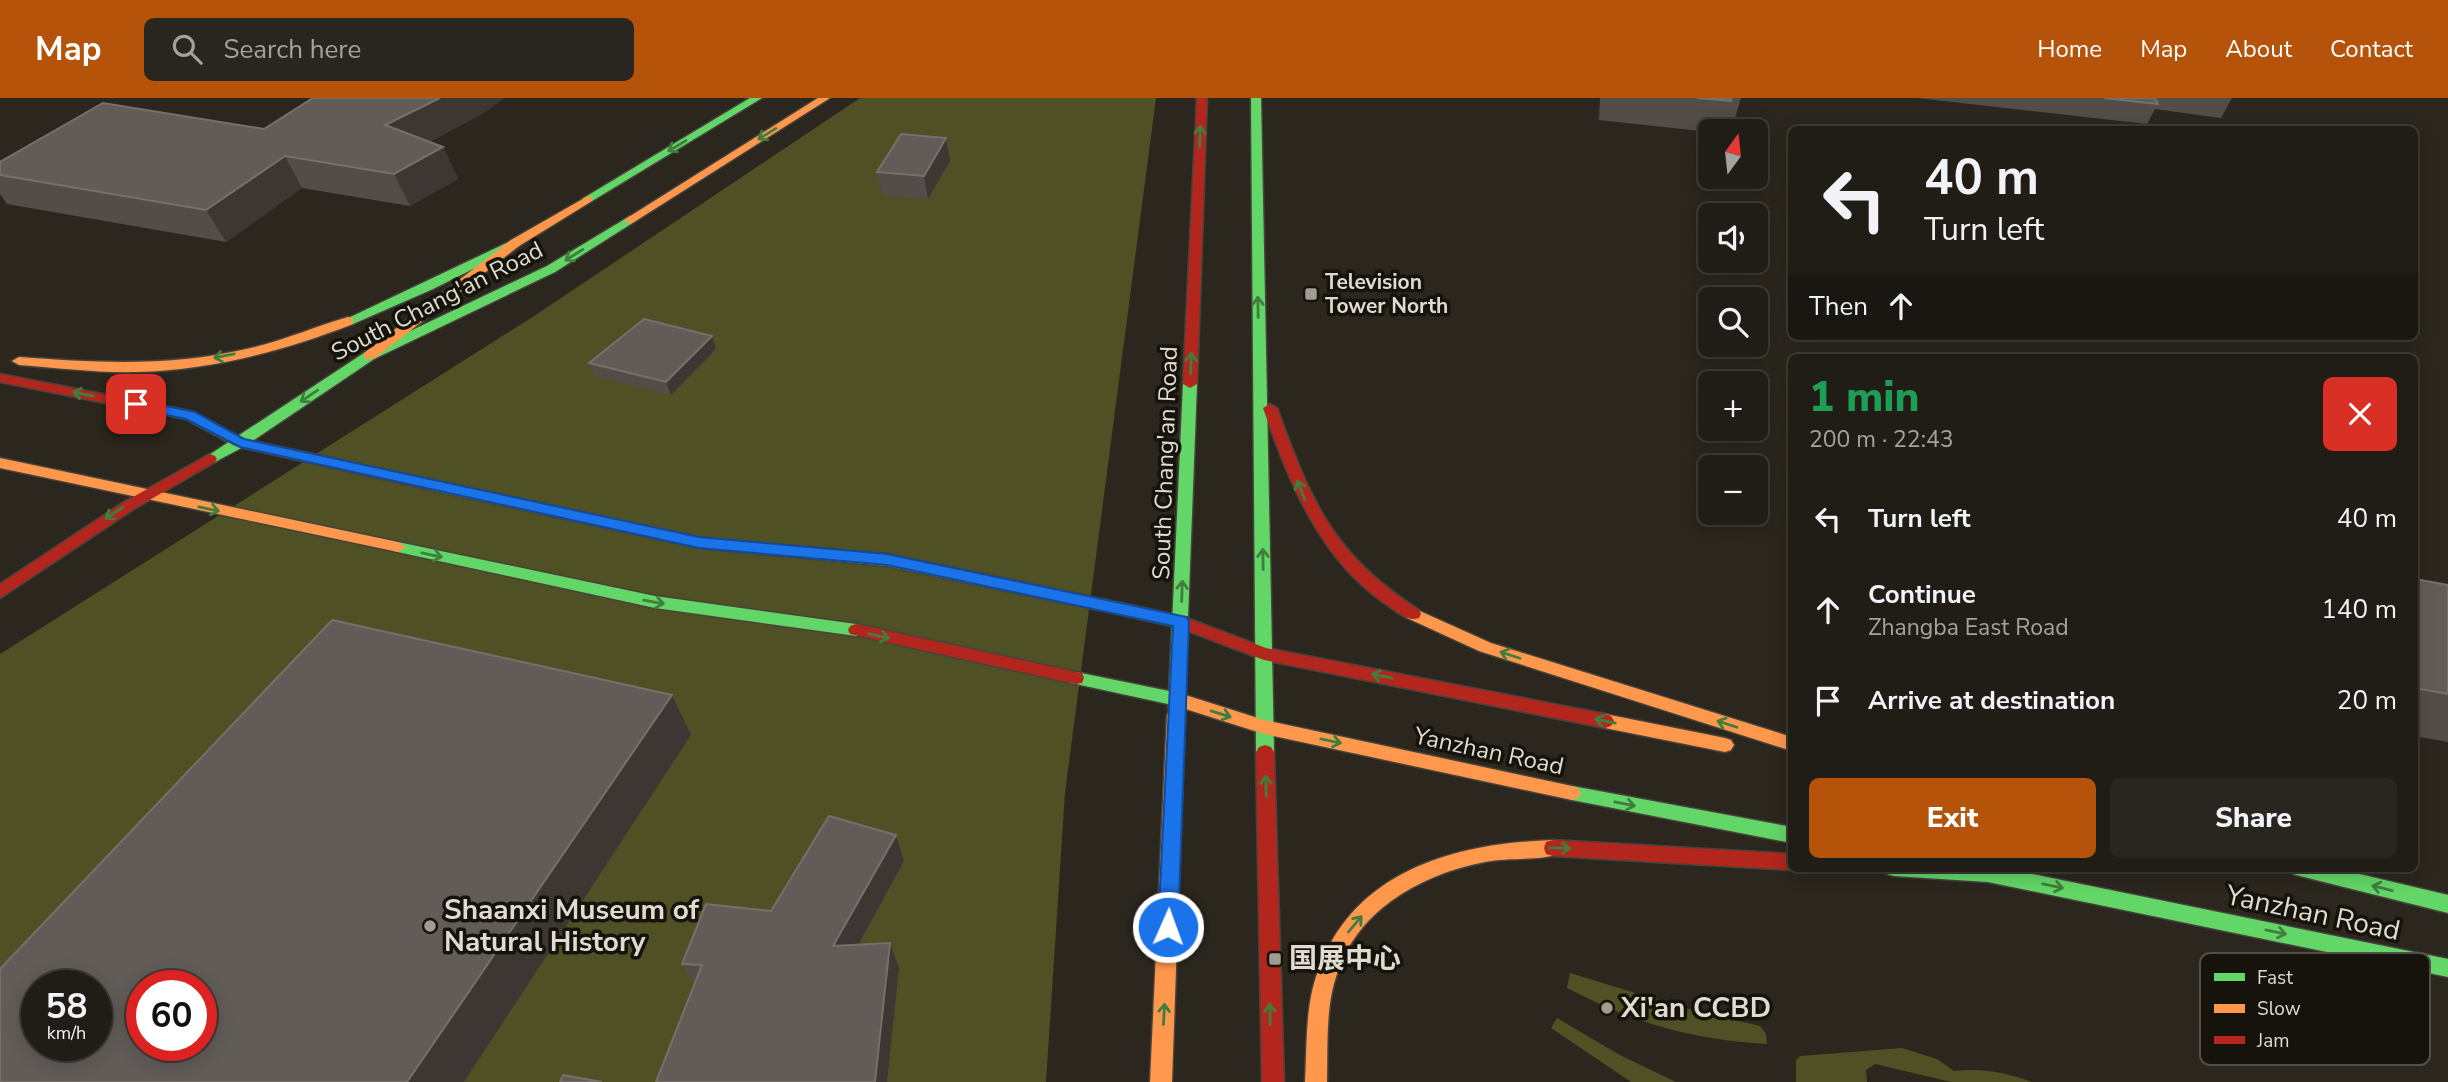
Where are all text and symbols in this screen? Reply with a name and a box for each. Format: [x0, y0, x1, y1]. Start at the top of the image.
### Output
search box [144, 18, 634, 81]
text: Map [35, 27, 102, 72]
icon: search [168, 30, 206, 68]
text: Search here [224, 32, 361, 67]
text: Home [2037, 33, 2102, 65]
text: Map [2140, 33, 2187, 65]
text: About [2225, 33, 2292, 65]
text: Contact [2330, 33, 2413, 65]
north arrow [1698, 119, 1768, 189]
map controls [1698, 119, 1768, 525]
one-way arrow [1194, 125, 1207, 148]
one-way arrow [757, 128, 777, 142]
one-way arrow [668, 139, 688, 153]
text: 40 m [1924, 144, 2039, 211]
icon: left [1809, 154, 1900, 245]
button: sound [1698, 203, 1768, 273]
text: Turn left [1924, 208, 2044, 251]
street label: South Chang'an Road [326, 234, 548, 368]
one-way arrow [565, 247, 584, 262]
place label: Television Tower North [1325, 268, 1448, 320]
marker: Television Tower North [1303, 286, 1319, 302]
button: search [1698, 287, 1768, 357]
icon: ahead [1882, 287, 1920, 325]
text: Then [1809, 289, 1868, 324]
one-way arrow [1252, 296, 1265, 319]
street label: South Chang'an Road [1145, 346, 1185, 580]
one-way arrow [213, 350, 236, 364]
one-way arrow [1185, 352, 1198, 375]
text: 1 min [1809, 369, 1919, 426]
button: + [1698, 371, 1768, 441]
pin [106, 374, 166, 434]
button: close [2323, 377, 2397, 451]
icon: arrive [117, 385, 155, 423]
one-way arrow [72, 387, 95, 401]
one-way arrow [300, 389, 319, 404]
text: 200 m · 22:43 [1809, 424, 1954, 455]
button: − [1698, 455, 1768, 525]
one-way arrow [1294, 479, 1307, 501]
icon: left [1809, 500, 1847, 538]
text: Turn left [1868, 501, 1971, 536]
text: 40 m [2337, 501, 2397, 536]
one-way arrow [197, 502, 220, 516]
one-way arrow [105, 505, 124, 520]
one-way arrow [1256, 548, 1269, 571]
one-way arrow [420, 549, 443, 563]
text: Continue [1868, 577, 1976, 612]
one-way arrow [1176, 579, 1189, 602]
icon: ahead [1809, 591, 1847, 629]
text: 140 m [2321, 592, 2397, 627]
one-way arrow [642, 596, 665, 609]
text: Zhangba East Road [1868, 612, 2069, 643]
one-way arrow [867, 629, 890, 643]
one-way arrow [1499, 648, 1521, 661]
one-way arrow [1371, 669, 1394, 683]
icon: arrive [1809, 682, 1847, 720]
text: Arrive at destination [1868, 683, 2115, 718]
text: 20 m [2337, 683, 2397, 718]
one-way arrow [1210, 708, 1232, 721]
one-way arrow [1594, 714, 1617, 728]
one-way arrow [1716, 716, 1738, 729]
street label: Yanzhan Road [1410, 719, 1567, 782]
one-way arrow [1319, 735, 1342, 748]
one-way arrow [1259, 775, 1273, 798]
button: Exit [1809, 778, 2096, 858]
button: Share [2110, 778, 2397, 858]
one-way arrow [1613, 797, 1636, 811]
one-way arrow [1548, 842, 1571, 855]
street label: Yanzhan Road [2221, 876, 2404, 950]
one-way arrow [2041, 880, 2064, 894]
one-way arrow [2371, 881, 2394, 894]
position arrow [1131, 890, 1205, 964]
place label: Shaanxi Museum of Natural History [444, 891, 700, 961]
one-way arrow [1347, 916, 1362, 934]
marker: Shaanxi Museum of Natural History [422, 918, 438, 934]
one-way arrow [2264, 926, 2287, 940]
place label: 国展中心 [1289, 940, 1401, 978]
marker: 国展中心 [1267, 951, 1283, 967]
legend [2200, 953, 2430, 1065]
text: Fast [2257, 965, 2293, 991]
speed limit sign: 60 [126, 970, 217, 1061]
text: 58 [45, 983, 88, 1030]
place label: Xi'an CCBD [1620, 989, 1771, 1027]
text: Slow [2257, 996, 2301, 1022]
marker: Xi'an CCBD [1599, 1000, 1615, 1016]
one-way arrow [1158, 1003, 1171, 1026]
one-way arrow [1264, 1003, 1277, 1026]
text: km/h [47, 1021, 86, 1045]
text: Jam [2256, 1028, 2290, 1054]

